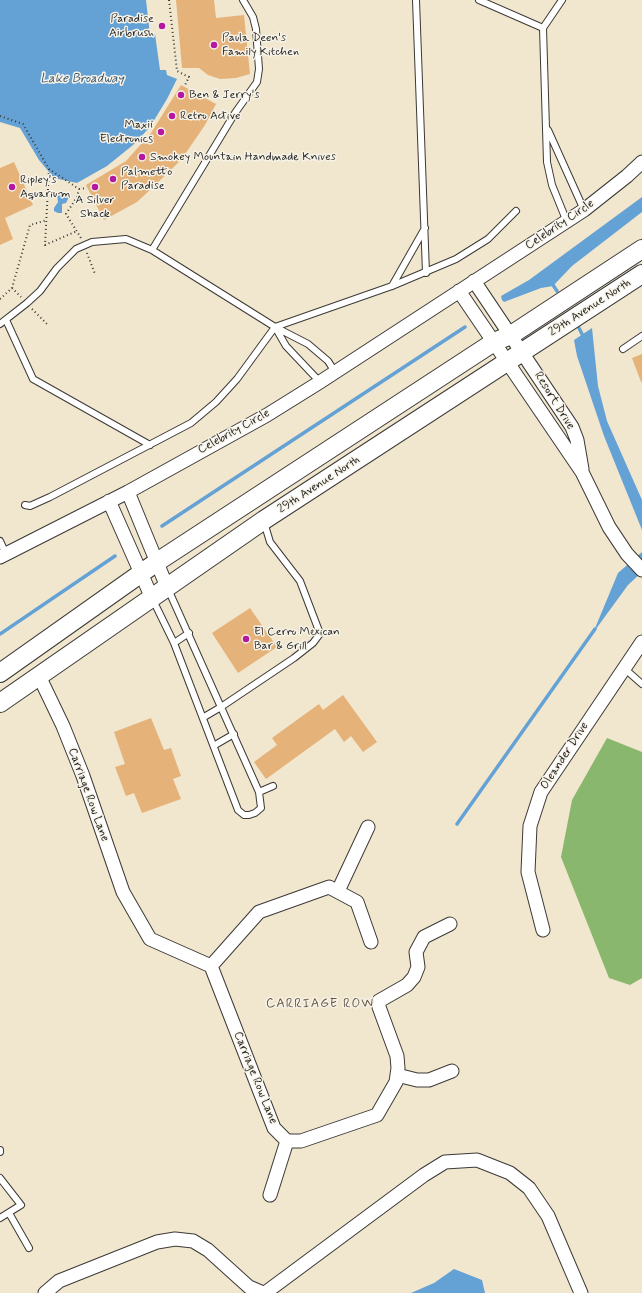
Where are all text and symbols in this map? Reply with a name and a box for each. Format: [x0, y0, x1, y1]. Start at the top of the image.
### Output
place label: Paradise Airbrush [109, 12, 154, 40]
marker: Paradise Airbrush [157, 21, 167, 31]
place label: Paula Deen's Family Kitchen [222, 31, 299, 59]
marker: Paula Deen's Family Kitchen [209, 40, 219, 50]
water label: Lake Broadway [40, 71, 124, 87]
place label: Ben & Jerry's [189, 88, 260, 102]
marker: Ben & Jerry's [176, 90, 186, 100]
place label: Retro Active [180, 109, 240, 123]
marker: Retro Active [167, 111, 177, 121]
place label: Maxii Electronics [100, 118, 153, 146]
marker: Maxii Electronics [156, 127, 166, 137]
place label: Smokey Mountain Handmade Knives [150, 150, 336, 164]
marker: Smokey Mountain Handmade Knives [137, 152, 147, 162]
place label: Palmetto Paradise [121, 165, 172, 193]
place label: Ripley's Aquarium [20, 173, 70, 201]
marker: Palmetto Paradise [108, 174, 118, 184]
marker: Ripley's Aquarium [7, 182, 17, 192]
marker: A Silver Shack [90, 182, 100, 192]
place label: A Silver Shack [76, 193, 114, 221]
street label: Celebrity Circle [523, 197, 597, 253]
street label: 29th Avenue North [546, 276, 634, 340]
street label: Resort Drive [531, 369, 577, 433]
street label: Celebrity Circle [196, 406, 272, 458]
street label: 29th Avenue North [275, 453, 363, 517]
place label: El Cerro Mexican Bar & Grill [254, 625, 340, 653]
marker: El Cerro Mexican Bar & Grill [241, 634, 251, 644]
street label: Oleander Drive [538, 720, 592, 792]
street label: Carriage Row Lane [64, 746, 112, 844]
district label: CARRIAGE ROW [266, 996, 374, 1012]
street label: Carriage Row Lane [230, 1030, 280, 1126]

